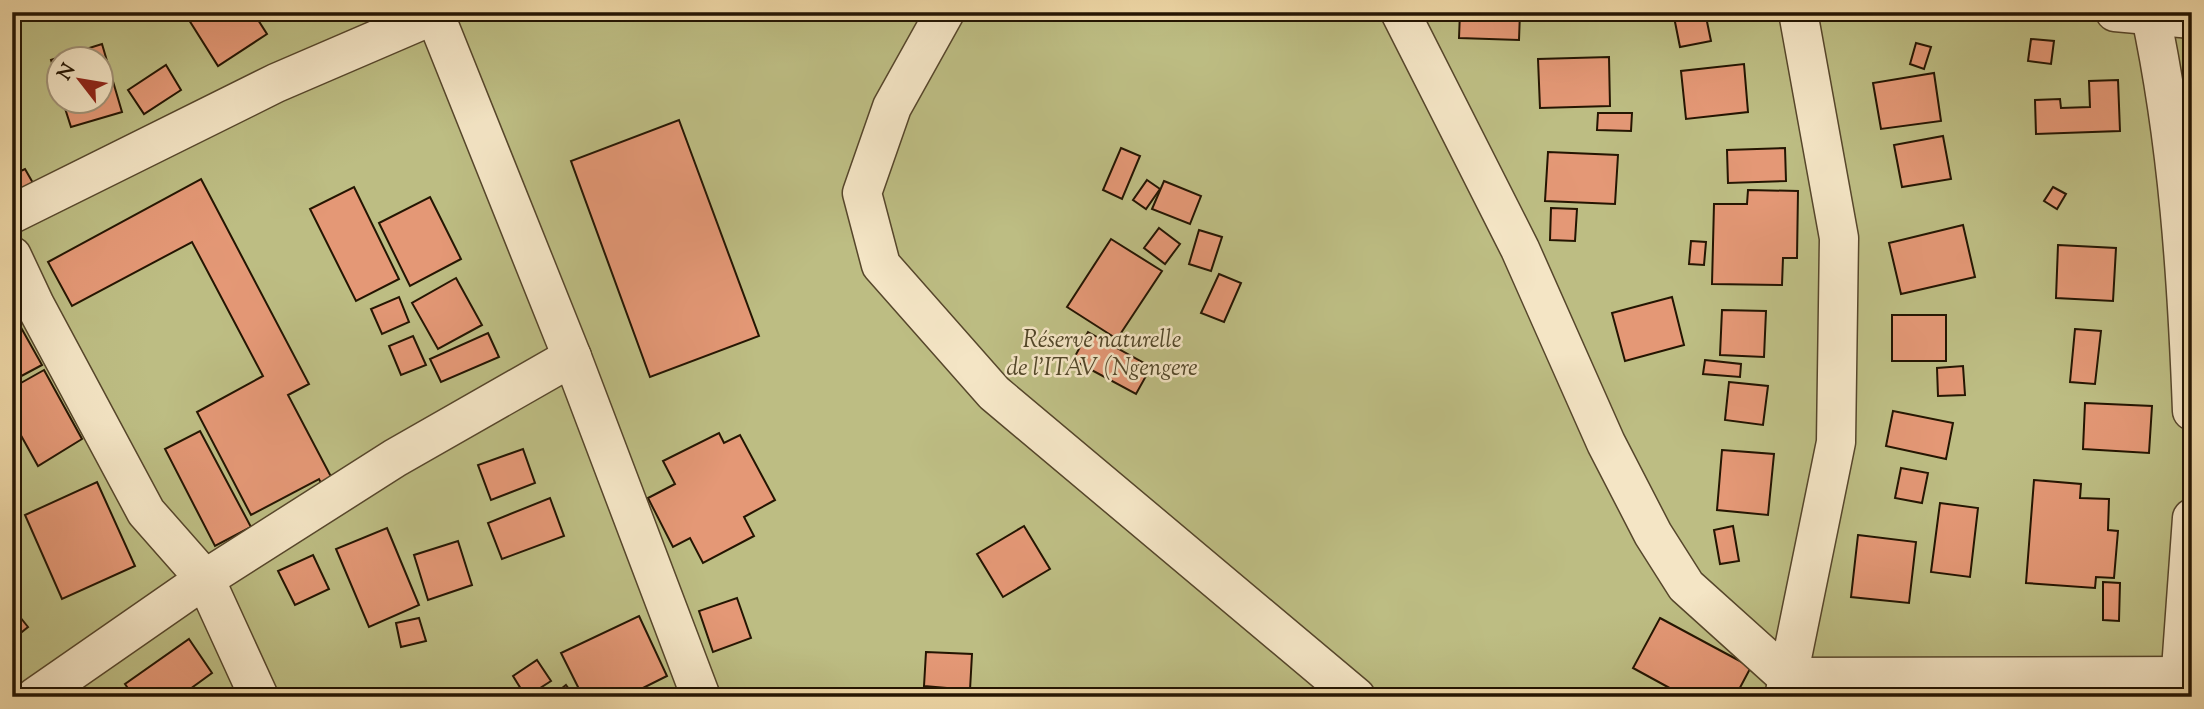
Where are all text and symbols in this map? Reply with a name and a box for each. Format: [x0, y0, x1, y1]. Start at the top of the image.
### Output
north arrow [46, 46, 116, 116]
text: N [52, 59, 83, 86]
park label: Réserve naturelle de l'ITAV (Ngengere [1006, 324, 1198, 386]

